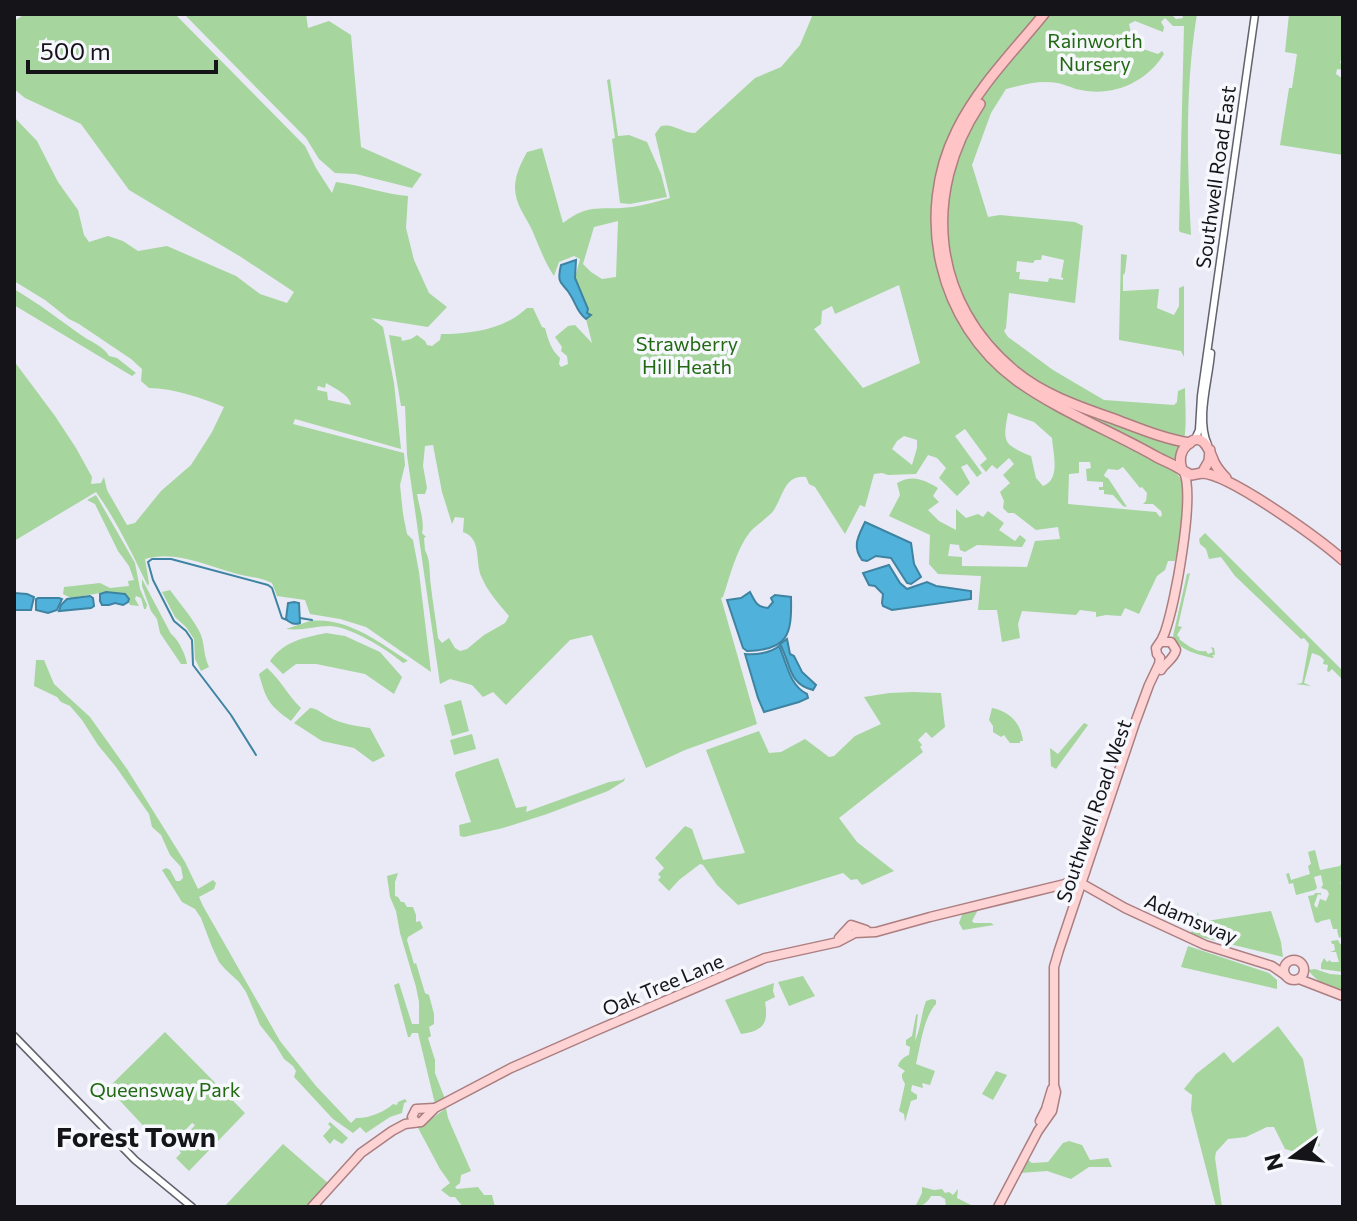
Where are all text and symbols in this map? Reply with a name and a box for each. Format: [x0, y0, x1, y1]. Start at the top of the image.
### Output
scale bar [28, 24, 216, 74]
park label: Rainworth Nursery [1047, 28, 1143, 75]
text: 500 m [40, 36, 111, 65]
street label: Southwell Road East [1190, 84, 1240, 270]
park label: Strawberry Hill Heath [636, 331, 738, 378]
street label: Southwell Road West [1050, 716, 1136, 905]
street label: Adamsway [1142, 888, 1241, 948]
street label: Oak Tree Lane [598, 948, 727, 1020]
park label: Queensway Park [89, 1077, 241, 1101]
north arrow [1253, 1117, 1333, 1197]
district label: Forest Town [56, 1119, 216, 1153]
text: N [1258, 1151, 1288, 1174]

